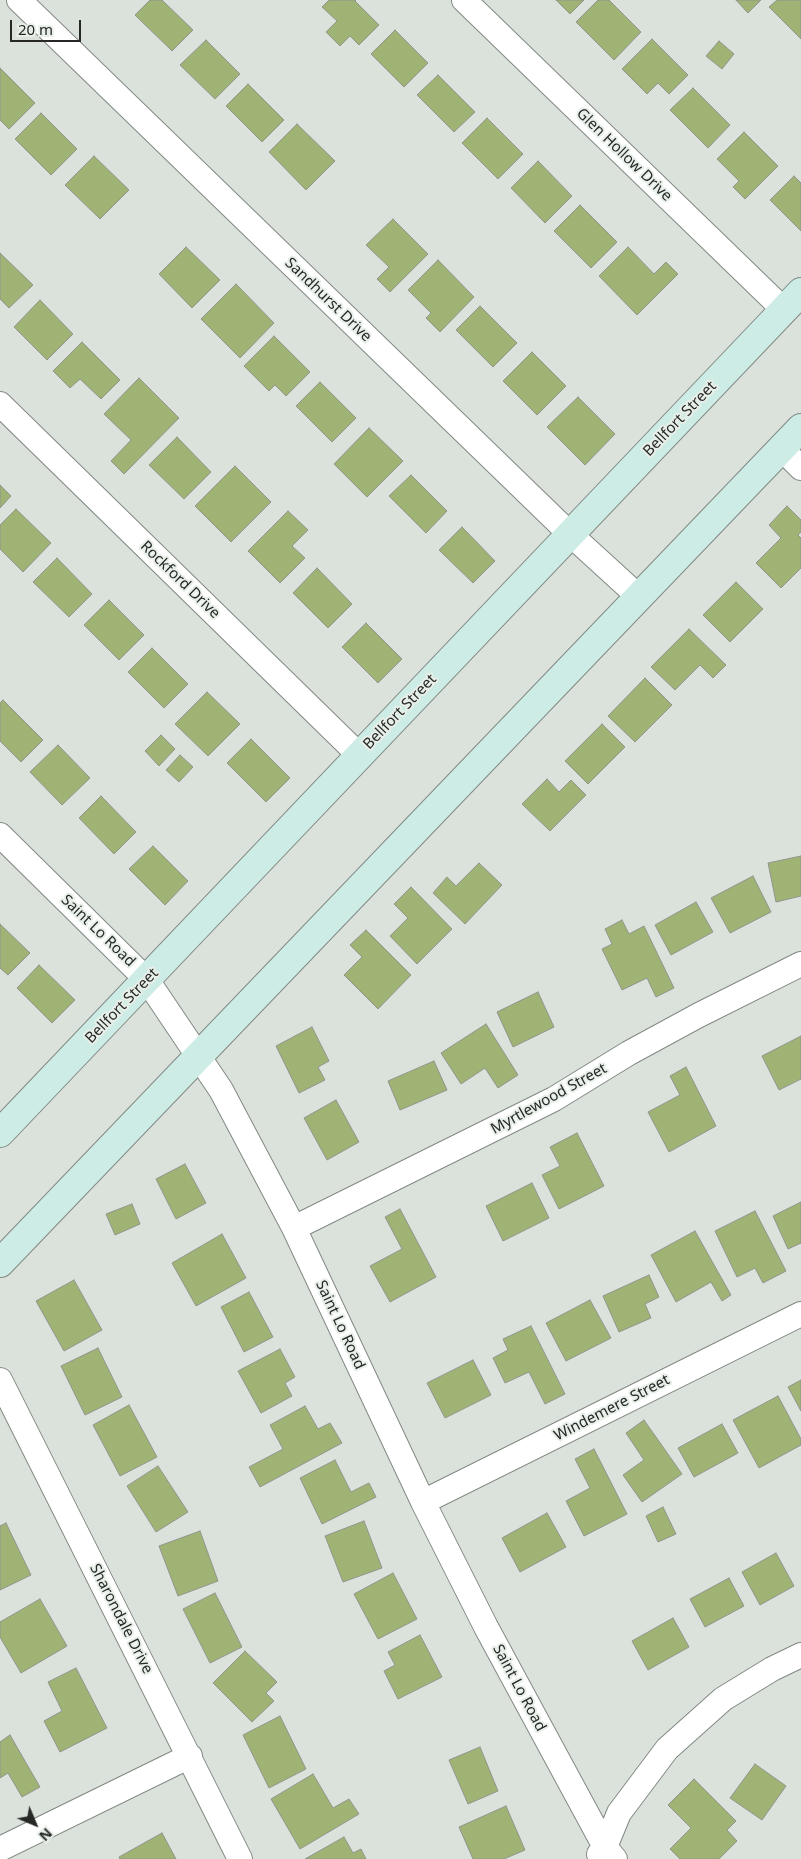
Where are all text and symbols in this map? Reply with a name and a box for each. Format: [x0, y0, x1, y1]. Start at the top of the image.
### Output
scale bar [12, 10, 84, 42]
text: 20 m [18, 19, 53, 39]
street label: Glen Hollow Drive [572, 105, 676, 205]
street label: Sandhurst Drive [281, 254, 375, 346]
street label: Bellfort Street [640, 378, 720, 460]
street label: Rockford Drive [136, 537, 224, 623]
street label: Bellfort Street [360, 671, 440, 753]
street label: Saint Lo Road [57, 891, 139, 971]
street label: Bellfort Street [82, 965, 162, 1047]
street label: Myrtlewood Street [488, 1060, 610, 1138]
street label: Saint Lo Road [312, 1278, 368, 1372]
street label: Windemere Street [551, 1371, 673, 1445]
street label: Sharondale Drive [85, 1561, 157, 1677]
street label: Saint Lo Road [489, 1641, 549, 1735]
north arrow [10, 1799, 60, 1849]
text: N [35, 1824, 57, 1846]

